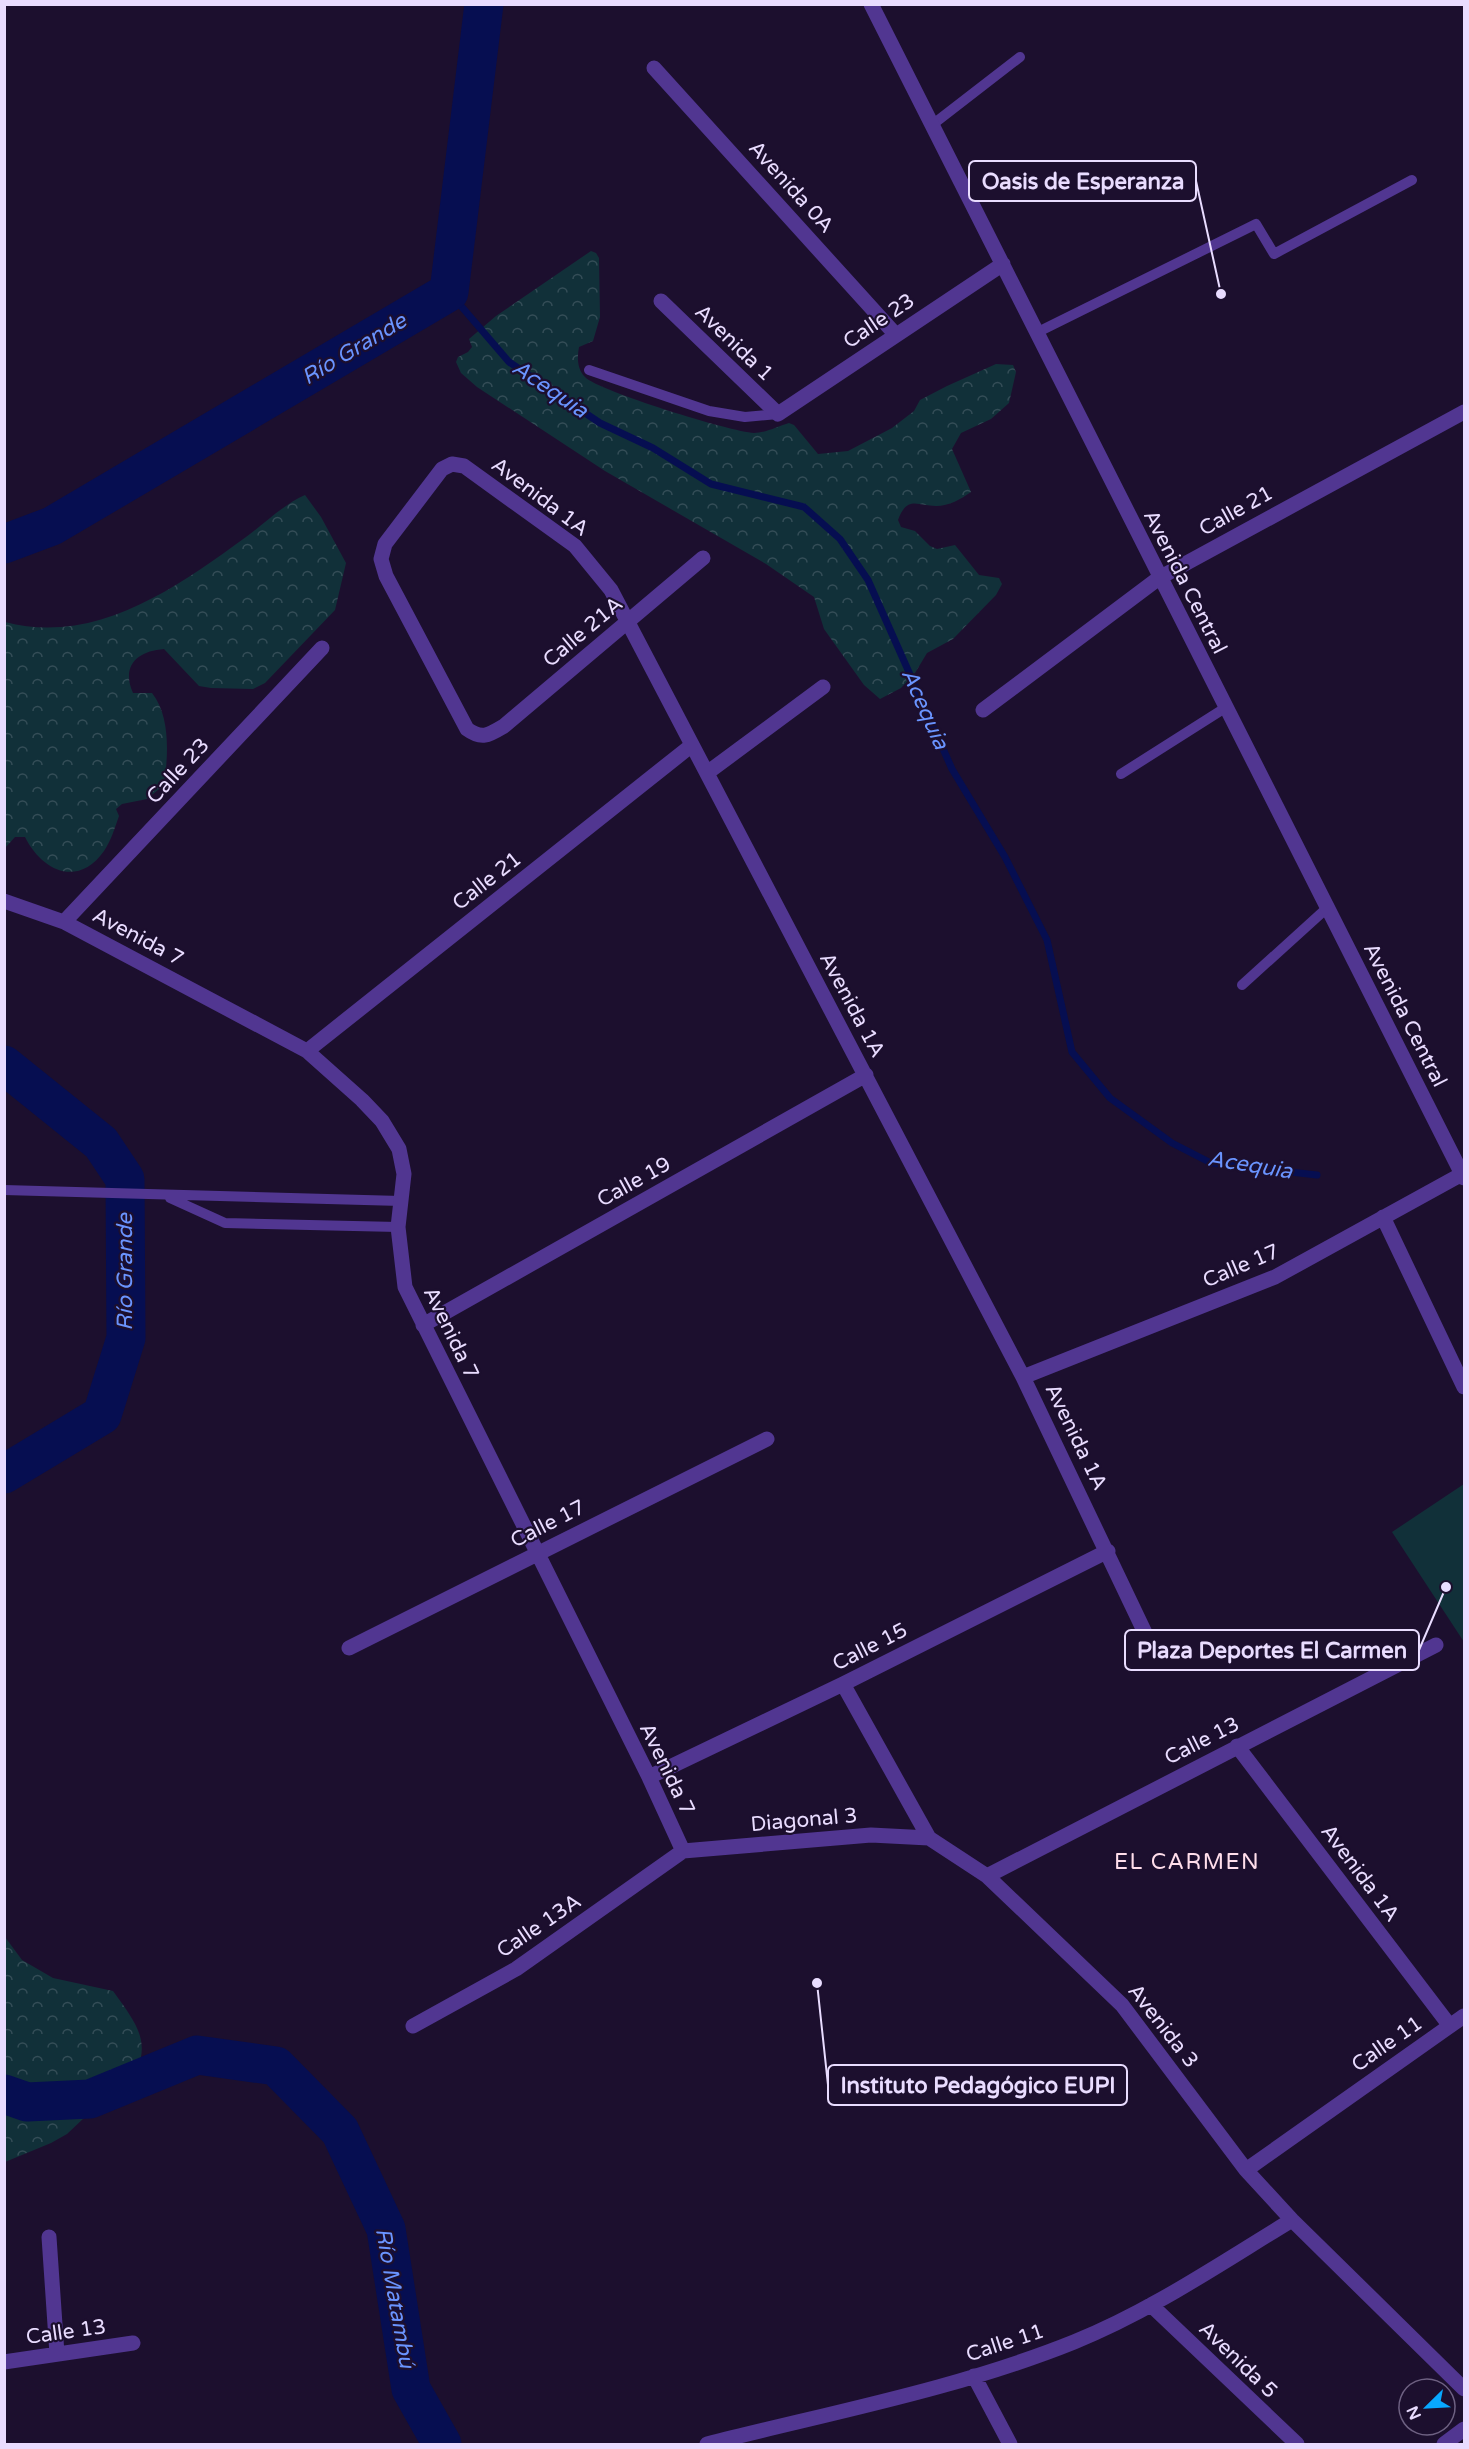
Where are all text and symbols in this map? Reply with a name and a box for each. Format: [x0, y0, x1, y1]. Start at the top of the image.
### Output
street label: Avenida 0A [743, 136, 839, 238]
callout: Oasis de Esperanza [969, 161, 1196, 201]
text: Oasis de Esperanza [982, 169, 1184, 195]
street label: Calle 23 [839, 288, 919, 354]
street label: Avenida 1 [690, 299, 778, 387]
water label: Río Grande [297, 307, 412, 390]
water label: Acequia [507, 354, 593, 424]
street label: Avenida 1A [486, 452, 594, 542]
street label: Calle 21 [1195, 481, 1277, 541]
street label: Avenida Central [1138, 506, 1232, 658]
street label: Calle 21A [538, 591, 628, 673]
water label: Acequia [896, 665, 954, 754]
street label: Calle 23 [141, 733, 215, 809]
street label: Calle 21 [448, 846, 526, 916]
street label: Avenida 7 [88, 903, 188, 971]
street label: Avenida Central [1358, 939, 1452, 1091]
street label: Avenida 1A [814, 948, 890, 1062]
water label: Acequia [1206, 1145, 1295, 1185]
street label: Calle 19 [593, 1152, 675, 1212]
water label: Río Grande [112, 1212, 138, 1331]
street label: Calle 17 [1199, 1239, 1283, 1293]
street label: Avenida 7 [418, 1283, 484, 1383]
street label: Avenida 1A [1040, 1380, 1112, 1494]
street label: Calle 17 [506, 1495, 590, 1553]
street label: Calle 15 [828, 1618, 912, 1676]
callout: Plaza Deportes El Carmen [1125, 1630, 1419, 1670]
text: Plaza Deportes El Carmen [1137, 1638, 1407, 1664]
street label: Calle 13 [1160, 1712, 1244, 1770]
street label: Avenida 7 [634, 1719, 700, 1819]
street label: Diagonal 3 [750, 1803, 858, 1837]
street label: Avenida 1A [1315, 1819, 1405, 1927]
district label: EL CARMEN [1114, 1849, 1260, 1875]
street label: Calle 13A [492, 1889, 586, 1963]
street label: Avenida 3 [1123, 1979, 1203, 2073]
street label: Calle 11 [1347, 2011, 1427, 2077]
callout: Instituto Pedagógico EUPI [828, 2065, 1127, 2105]
text: Instituto Pedagógico EUPI [840, 2073, 1116, 2099]
water label: Río Matambú [370, 2226, 420, 2372]
street label: Calle 13 [24, 2314, 108, 2350]
street label: Avenida 5 [1194, 2316, 1282, 2404]
street label: Calle 11 [963, 2319, 1047, 2367]
north arrow [1397, 2377, 1457, 2437]
text: N [1402, 2403, 1426, 2423]

